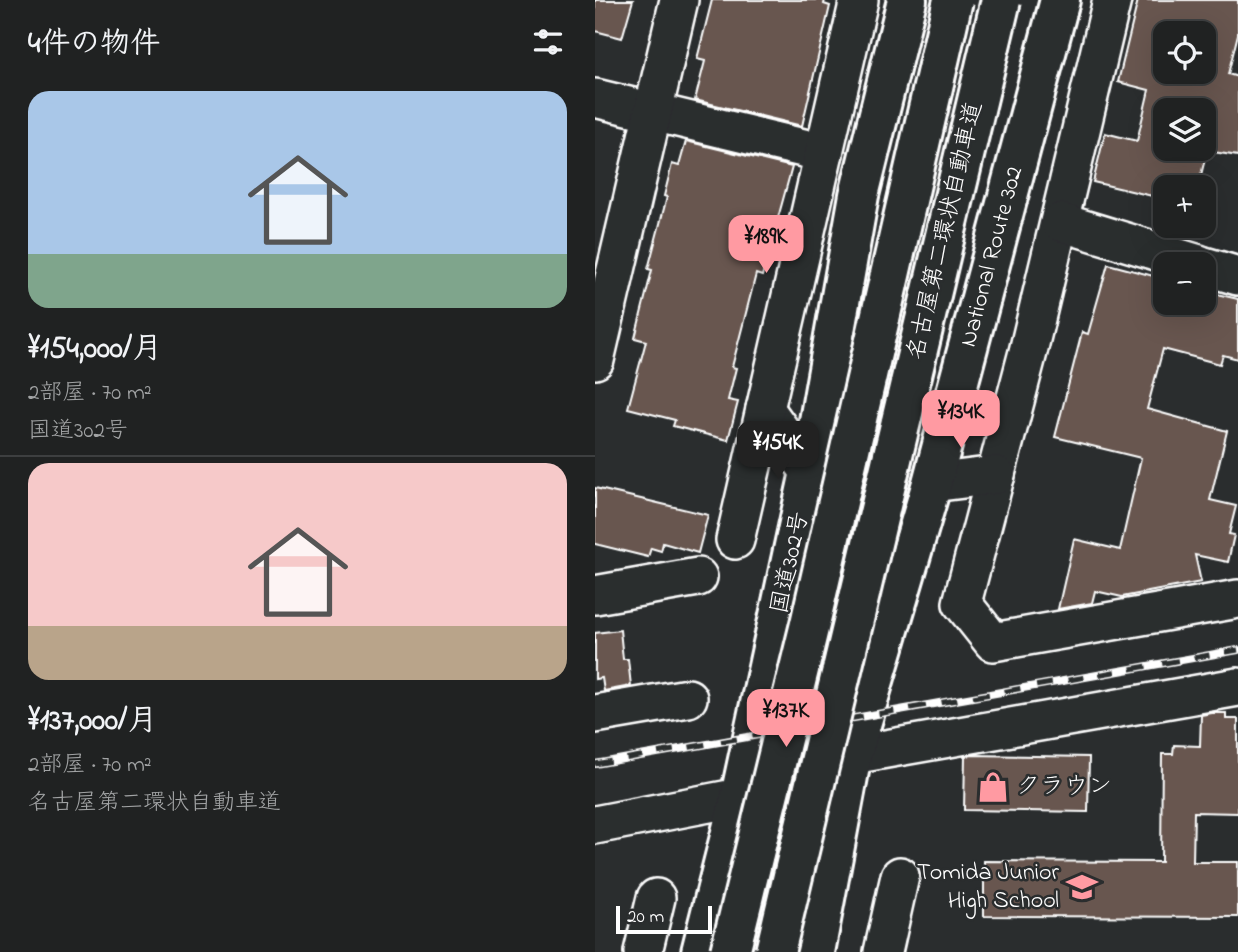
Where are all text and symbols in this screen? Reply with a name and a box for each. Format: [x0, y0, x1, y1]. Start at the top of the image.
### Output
map controls [1153, 21, 1216, 315]
button: locate [1153, 21, 1216, 84]
text: 4件の物件 [28, 23, 160, 67]
icon: filters [529, 23, 567, 61]
street label: 名古屋第二環状自動車道 [899, 98, 993, 364]
button: layers [1153, 98, 1216, 161]
icon: home [235, 137, 361, 263]
street label: National Route 302 [951, 163, 1033, 351]
button: + [1153, 175, 1216, 238]
pin: ¥189K [717, 216, 815, 275]
text: ¥189K [745, 221, 788, 254]
button: − [1153, 252, 1216, 315]
text: ¥154,000/月 [28, 328, 162, 372]
text: 2部屋 · 70 m² [28, 377, 152, 410]
pin: ¥134K [912, 391, 1010, 450]
text: ¥134K [938, 396, 984, 429]
text: 国道302号 [28, 415, 128, 448]
pin: ¥154K [729, 421, 827, 481]
text: ¥154K [753, 427, 803, 460]
street label: 国道302号 [763, 508, 819, 618]
icon: home [235, 509, 361, 635]
pin: ¥137K [737, 690, 835, 749]
text: ¥137K [763, 695, 809, 728]
text: ¥137,000/月 [28, 700, 157, 744]
text: 2部屋 · 70 m² [28, 749, 152, 782]
shop icon: クラウン [976, 770, 1010, 804]
place label: クラウン [1016, 770, 1112, 805]
text: 名古屋第二環状自動車道 [28, 787, 281, 820]
place label: Tomida Junior High School [917, 856, 1060, 919]
school or university icon: Tomida Junior High School [1065, 870, 1099, 904]
scale bar [616, 903, 712, 935]
text: 20 m [627, 904, 664, 931]

